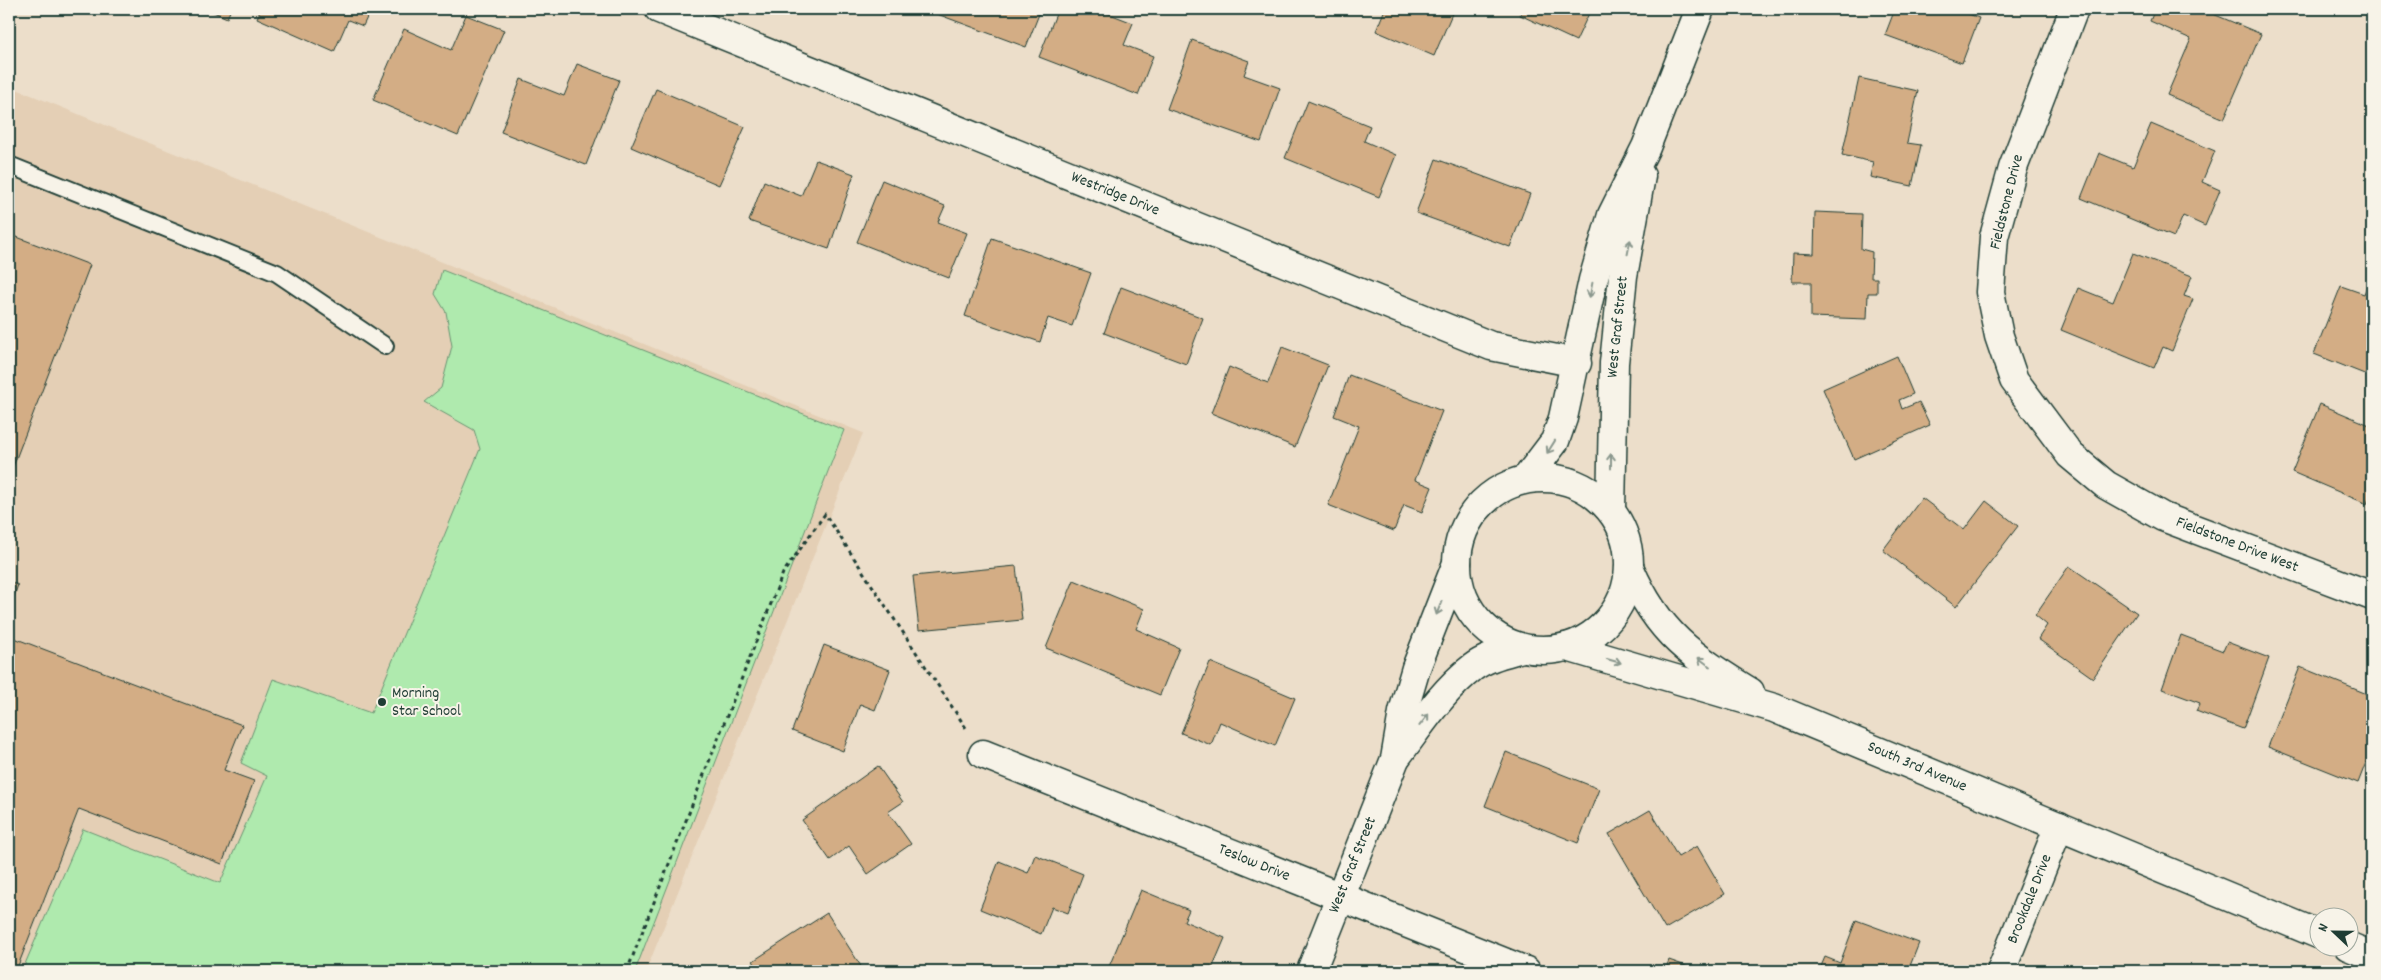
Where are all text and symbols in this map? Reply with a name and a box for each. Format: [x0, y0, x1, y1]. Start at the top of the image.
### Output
street label: Fieldstone Drive [1984, 152, 2030, 252]
street label: Westridge Drive [1067, 166, 1163, 222]
one-way arrow [1624, 240, 1634, 256]
street label: West Graf Street [1601, 275, 1635, 379]
one-way arrow [1585, 281, 1595, 297]
one-way arrow [1546, 439, 1556, 453]
one-way arrow [1606, 453, 1616, 470]
street label: Fieldstone Drive West [2172, 511, 2302, 579]
one-way arrow [1434, 600, 1444, 615]
one-way arrow [1606, 656, 1622, 666]
one-way arrow [1697, 657, 1711, 667]
place label: Morning Star School [392, 682, 461, 723]
marker: Morning Star School [376, 696, 388, 708]
one-way arrow [1419, 714, 1430, 727]
street label: South 3rd Avenue [1864, 736, 1970, 798]
street label: West Graf Street [1323, 813, 1383, 917]
street label: Teslow Drive [1215, 838, 1293, 888]
street label: Brookdale Drive [2002, 851, 2058, 947]
north arrow [2308, 908, 2358, 958]
text: N [2313, 921, 2334, 935]

